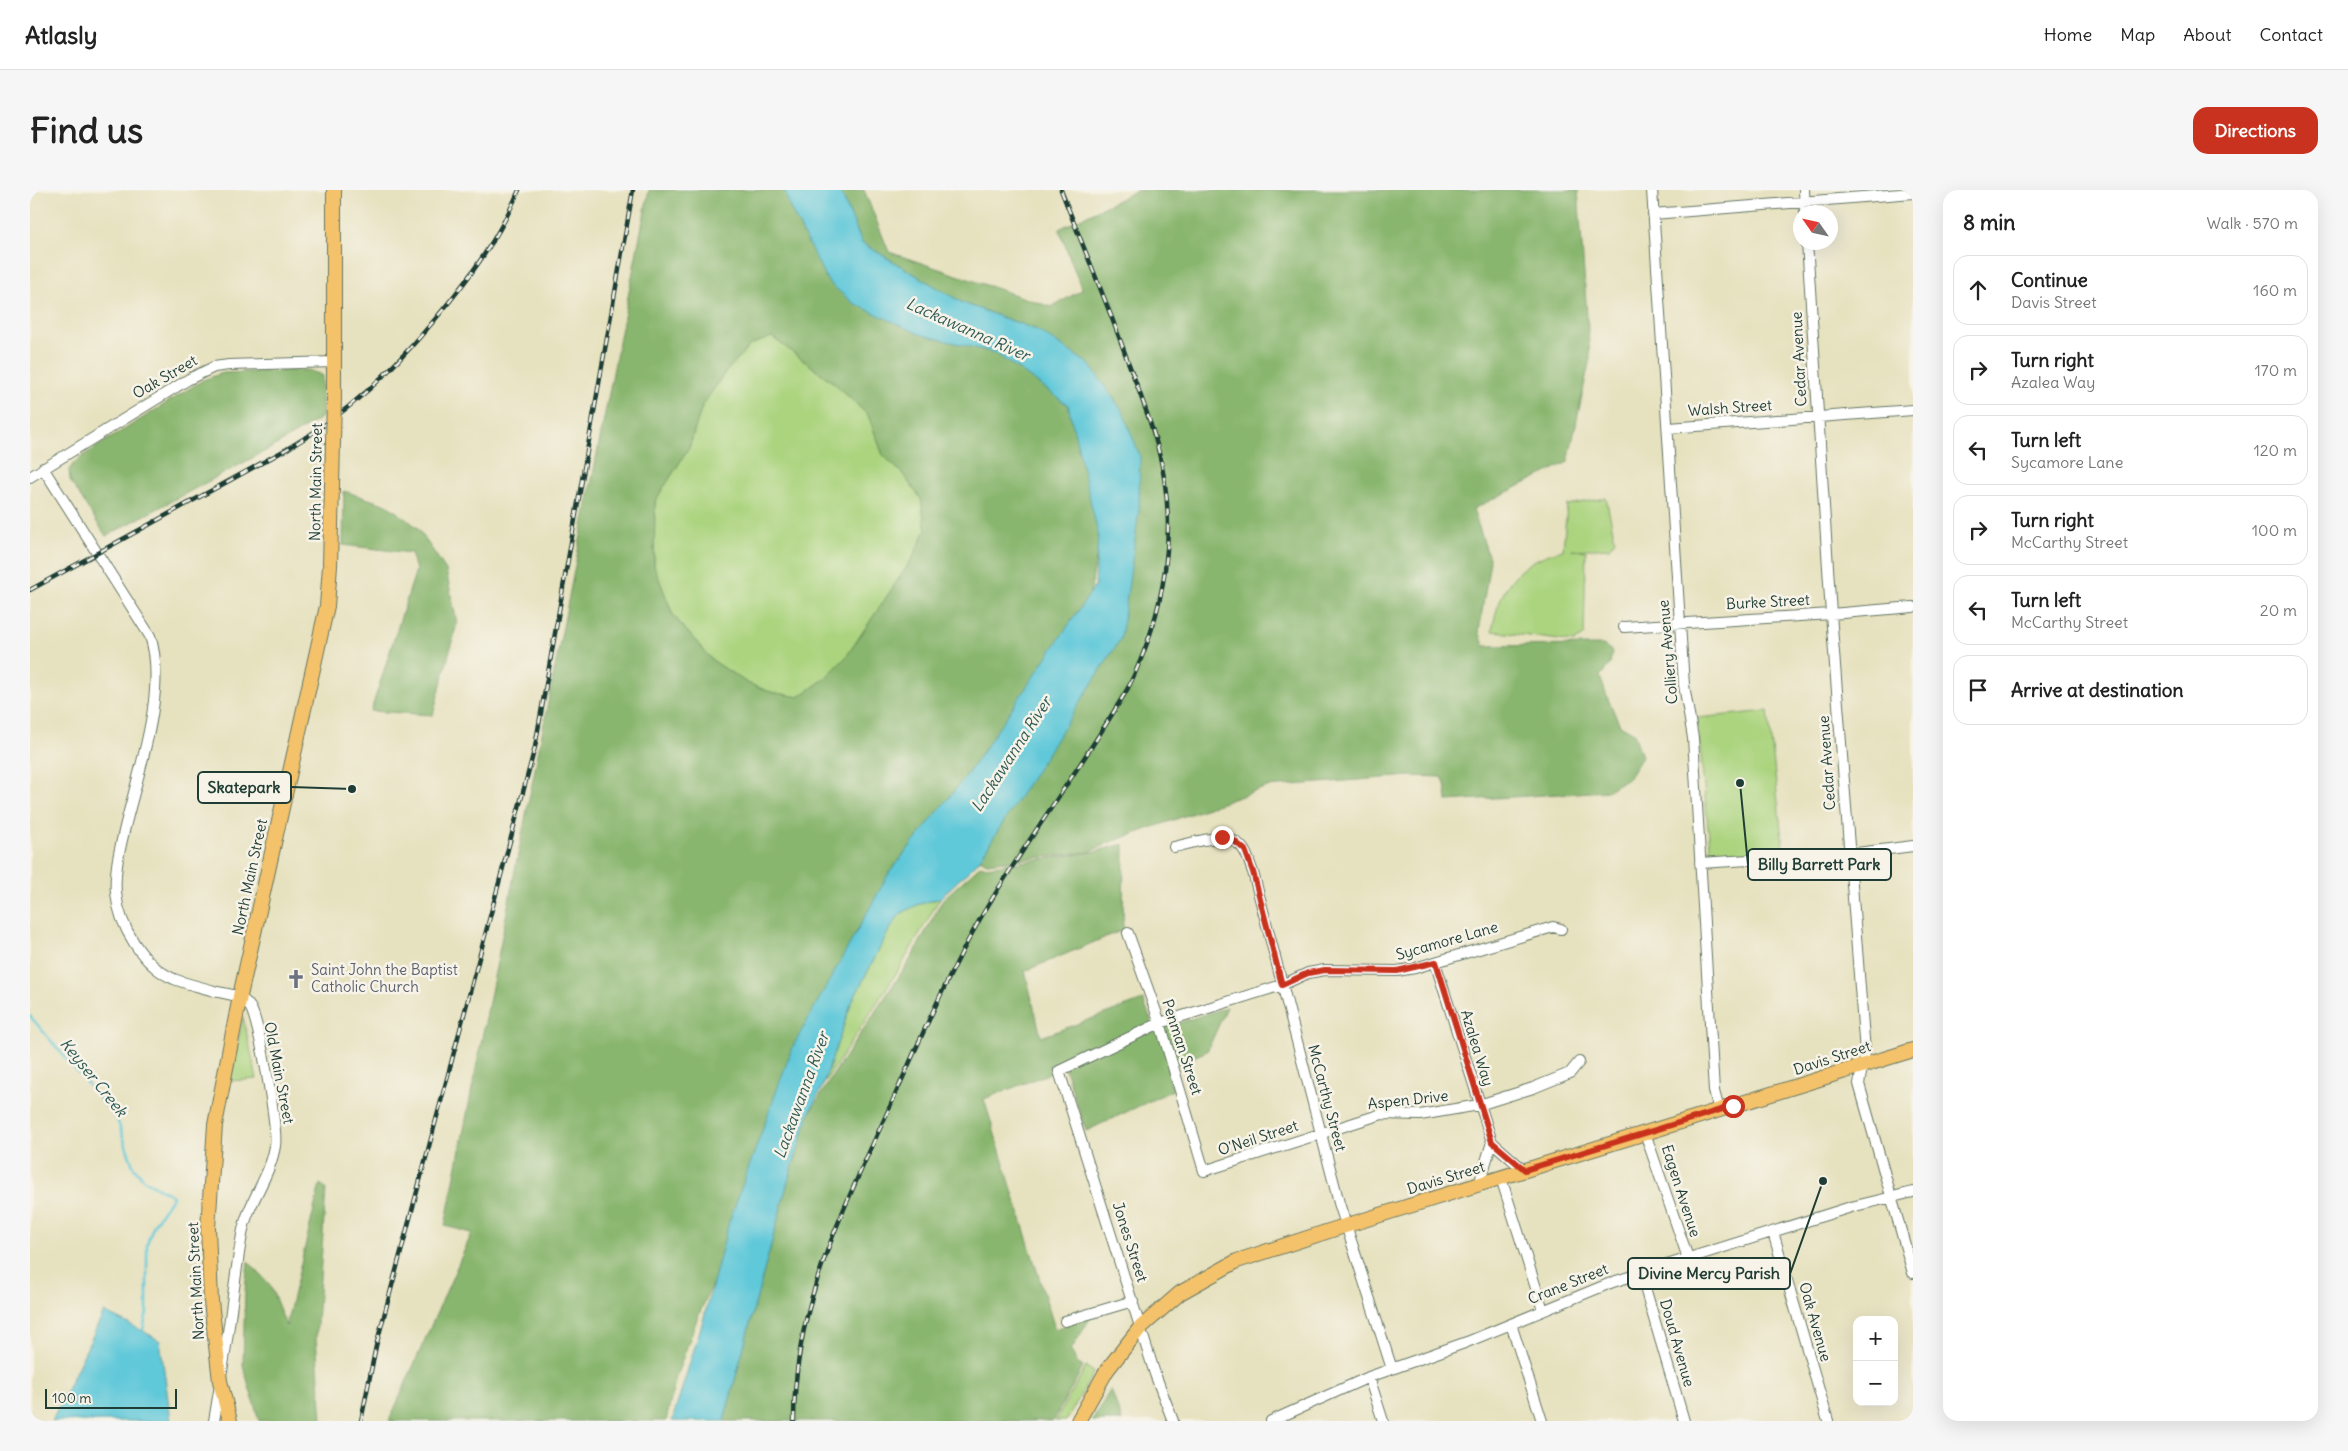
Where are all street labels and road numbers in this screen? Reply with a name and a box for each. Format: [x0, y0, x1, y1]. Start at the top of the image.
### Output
street label: Cedar Avenue [1787, 311, 1810, 407]
street label: Oak Street [129, 350, 200, 403]
street label: Walsh Street [1687, 395, 1773, 420]
street label: North Main Street [305, 423, 326, 541]
street label: Burke Street [1726, 590, 1810, 613]
street label: Colliery Avenue [1653, 599, 1682, 705]
street label: Cedar Avenue [1814, 715, 1839, 811]
street label: North Main Street [228, 817, 271, 937]
street label: Sycamore Lane [1394, 917, 1500, 964]
street label: Penman Street [1158, 997, 1207, 1097]
street label: Azalea Way [1457, 1007, 1498, 1088]
street label: Old Main Street [260, 1020, 299, 1126]
street label: Davis Street [1791, 1036, 1873, 1079]
street label: McCarthy Street [1304, 1042, 1351, 1153]
street label: Aspen Drive [1367, 1086, 1449, 1113]
street label: O'Neil Street [1215, 1116, 1300, 1159]
street label: Eagen Avenue [1658, 1142, 1705, 1239]
street label: Davis Street [1405, 1157, 1487, 1198]
street label: Jones Street [1109, 1199, 1152, 1284]
street label: North Main Street [183, 1221, 208, 1341]
street label: Crane Street [1525, 1259, 1611, 1308]
street label: Oak Avenue [1795, 1280, 1836, 1364]
street label: Doud Avenue [1656, 1297, 1699, 1389]

